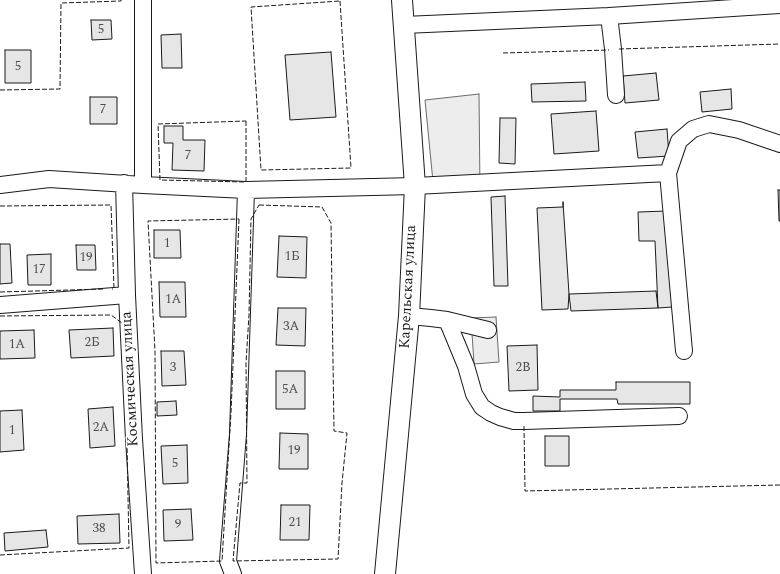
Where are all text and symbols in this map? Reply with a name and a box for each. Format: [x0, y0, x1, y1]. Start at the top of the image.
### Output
house number: 5 [98, 22, 104, 38]
house number: 5 [15, 59, 21, 75]
house number: 7 [100, 102, 106, 118]
house number: 7 [185, 148, 191, 164]
street label: Карельская улица [397, 225, 421, 349]
house number: 1 [164, 236, 170, 252]
house number: 1Б [284, 249, 300, 265]
house number: 19 [80, 250, 92, 266]
house number: 17 [33, 262, 45, 278]
house number: 1А [165, 292, 181, 308]
street label: Космическая улица [118, 311, 144, 447]
house number: 3А [283, 319, 299, 335]
house number: 2Б [84, 335, 100, 351]
house number: 1А [9, 337, 25, 353]
house number: 3 [170, 360, 176, 376]
house number: 2В [515, 360, 531, 376]
house number: 5А [282, 382, 298, 398]
house number: 2А [93, 420, 109, 436]
house number: 1 [9, 423, 15, 439]
house number: 19 [288, 443, 300, 459]
house number: 5 [172, 456, 178, 472]
house number: 21 [289, 515, 301, 531]
house number: 9 [175, 517, 181, 533]
house number: 38 [93, 521, 105, 537]

